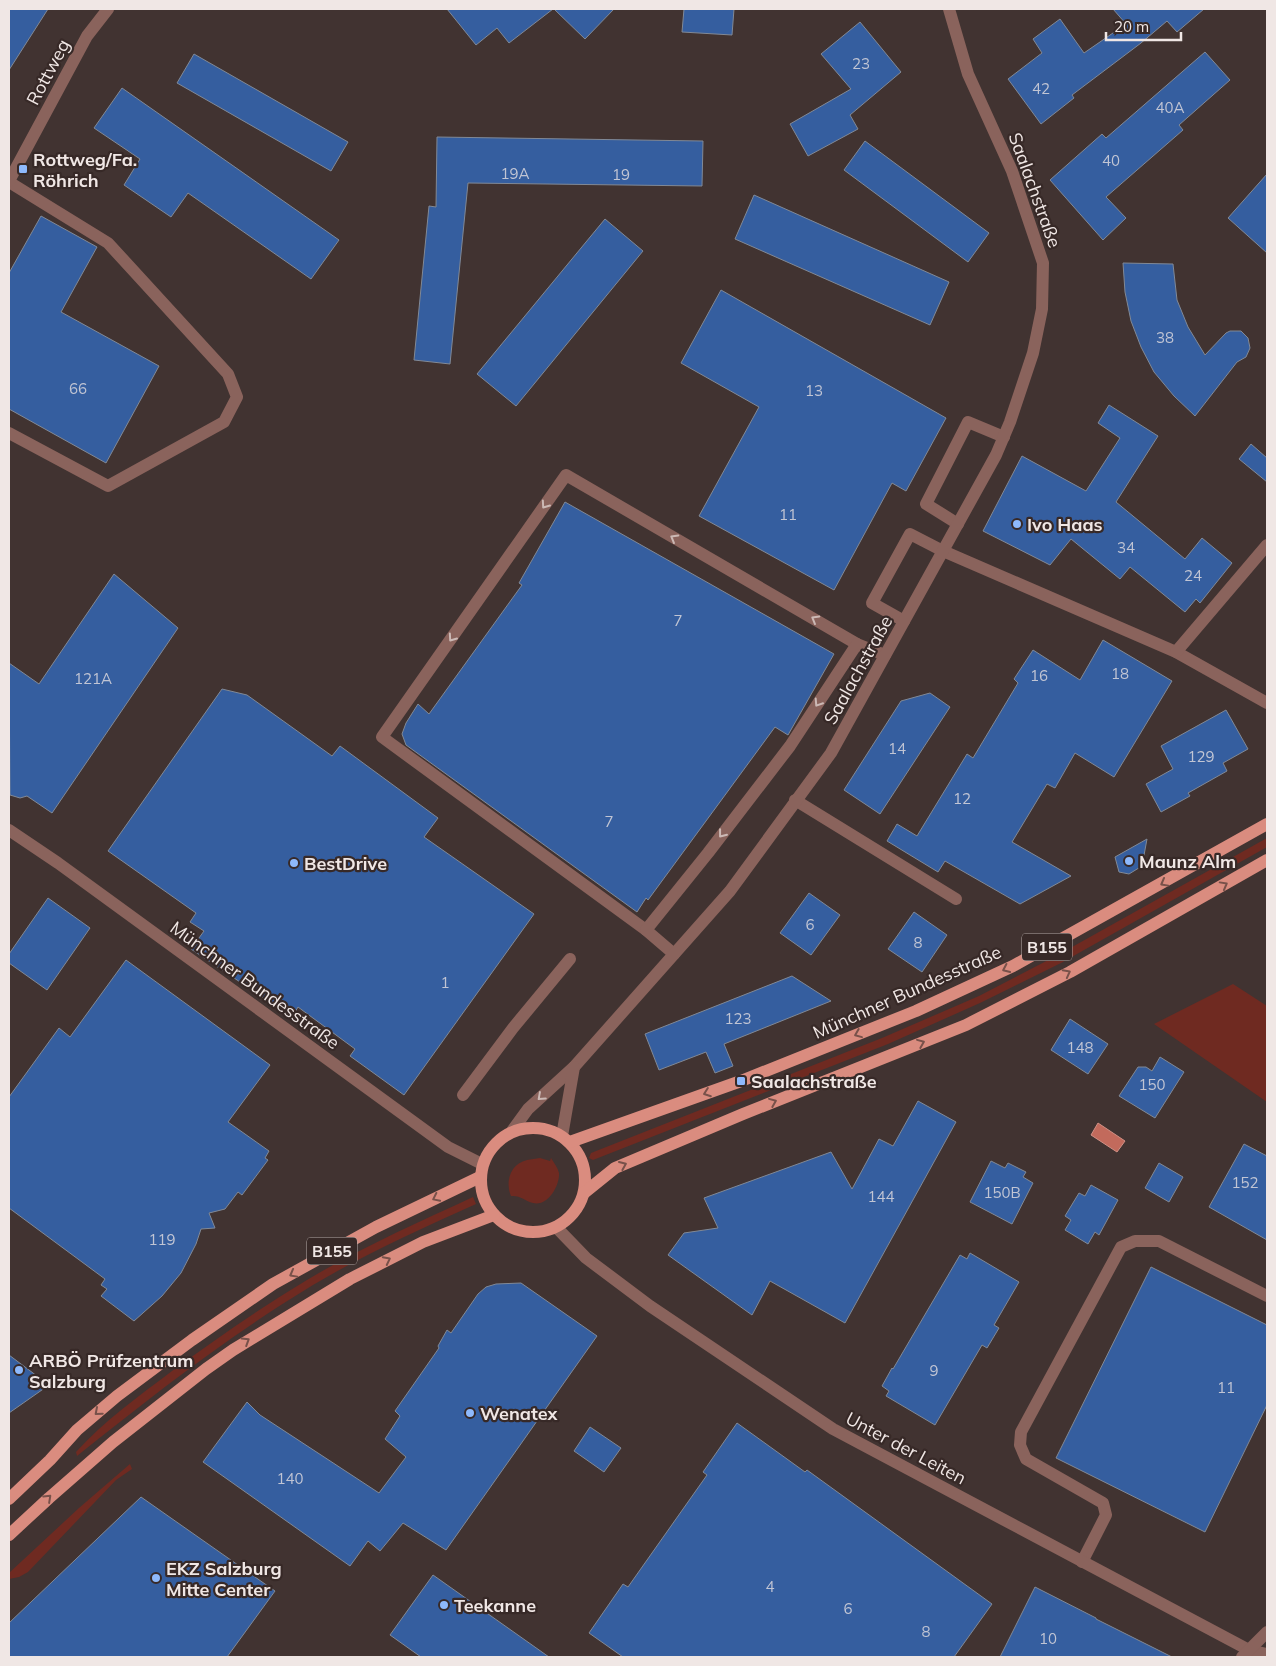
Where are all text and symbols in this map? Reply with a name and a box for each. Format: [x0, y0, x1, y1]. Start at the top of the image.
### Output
scale bar [1106, 10, 1181, 42]
text: 20 m [1114, 17, 1149, 36]
street label: Rottweg [21, 35, 75, 109]
house number: 23 [852, 54, 870, 73]
house number: 42 [1032, 79, 1050, 98]
house number: 40A [1155, 98, 1185, 117]
street label: Saalachstraße [1004, 129, 1066, 251]
place label: Rottweg/Fa. Röhrich [33, 148, 137, 192]
house number: 40 [1102, 151, 1120, 170]
marker: Rottweg/Fa. Röhrich [17, 163, 29, 175]
house number: 19A [500, 164, 530, 183]
house number: 19 [612, 165, 630, 184]
house number: 38 [1156, 328, 1174, 347]
house number: 66 [69, 379, 87, 398]
house number: 13 [805, 381, 823, 400]
one-way arrow [542, 499, 551, 509]
house number: 11 [779, 505, 797, 524]
place label: Ivo Haas [1027, 513, 1103, 536]
marker: Ivo Haas [1011, 518, 1023, 530]
one-way arrow [671, 534, 680, 544]
house number: 34 [1117, 538, 1135, 557]
house number: 24 [1184, 566, 1202, 585]
house number: 7 [673, 611, 683, 630]
street label: Saalachstraße [819, 612, 897, 728]
one-way arrow [811, 616, 820, 626]
one-way arrow [448, 633, 458, 642]
house number: 18 [1111, 664, 1129, 683]
house number: 16 [1030, 666, 1048, 685]
house number: 121A [74, 669, 112, 688]
one-way arrow [815, 698, 825, 707]
house number: 14 [888, 739, 906, 758]
house number: 129 [1187, 747, 1215, 766]
house number: 12 [953, 789, 971, 808]
house number: 7 [604, 812, 614, 831]
one-way arrow [720, 828, 728, 837]
place label: Maunz Alm [1139, 850, 1236, 873]
place label: BestDrive [304, 852, 387, 875]
marker: Maunz Alm [1123, 855, 1135, 867]
marker: BestDrive [288, 857, 300, 869]
one-way arrow [1161, 876, 1170, 886]
one-way arrow [1219, 881, 1228, 891]
house number: 6 [805, 915, 815, 934]
street label: Münchner Bundesstraße [166, 916, 344, 1054]
house number: 8 [913, 933, 923, 952]
road number: B155 [1022, 934, 1072, 960]
street label: Münchner Bundesstraße [809, 940, 1005, 1044]
one-way arrow [1002, 963, 1011, 973]
one-way arrow [1062, 969, 1071, 979]
house number: 1 [440, 973, 450, 992]
house number: 123 [724, 1009, 752, 1028]
one-way arrow [854, 1029, 862, 1039]
house number: 148 [1066, 1038, 1094, 1057]
one-way arrow [916, 1039, 925, 1049]
place label: Saalachstraße [751, 1070, 877, 1093]
marker: Saalachstraße [735, 1075, 747, 1087]
house number: 150 [1138, 1075, 1166, 1094]
one-way arrow [703, 1087, 712, 1097]
one-way arrow [537, 1091, 546, 1100]
one-way arrow [768, 1098, 777, 1108]
one-way arrow [618, 1160, 627, 1171]
house number: 152 [1231, 1173, 1259, 1192]
house number: 150B [983, 1183, 1021, 1202]
house number: 144 [867, 1187, 895, 1206]
one-way arrow [432, 1192, 441, 1202]
house number: 119 [148, 1230, 176, 1249]
road number: B155 [307, 1238, 357, 1264]
one-way arrow [381, 1256, 390, 1266]
one-way arrow [289, 1267, 298, 1277]
one-way arrow [241, 1338, 250, 1348]
place label: ARBÖ Prüfzentrum Salzburg [29, 1349, 194, 1393]
house number: 9 [929, 1361, 939, 1380]
marker: ARBÖ Prüfzentrum Salzburg [13, 1364, 25, 1376]
house number: 11 [1217, 1378, 1235, 1397]
place label: Wenatex [480, 1402, 558, 1425]
one-way arrow [95, 1407, 104, 1416]
marker: Wenatex [464, 1407, 476, 1419]
street label: Unter der Leiten [842, 1407, 970, 1489]
house number: 140 [276, 1469, 304, 1488]
one-way arrow [42, 1495, 51, 1504]
place label: EKZ Salzburg Mitte Center [166, 1557, 282, 1601]
marker: EKZ Salzburg Mitte Center [150, 1572, 162, 1584]
house number: 4 [765, 1577, 775, 1596]
place label: Teekanne [454, 1594, 536, 1617]
marker: Teekanne [438, 1599, 450, 1611]
house number: 6 [843, 1599, 853, 1618]
house number: 8 [921, 1622, 931, 1641]
house number: 10 [1039, 1629, 1057, 1648]

